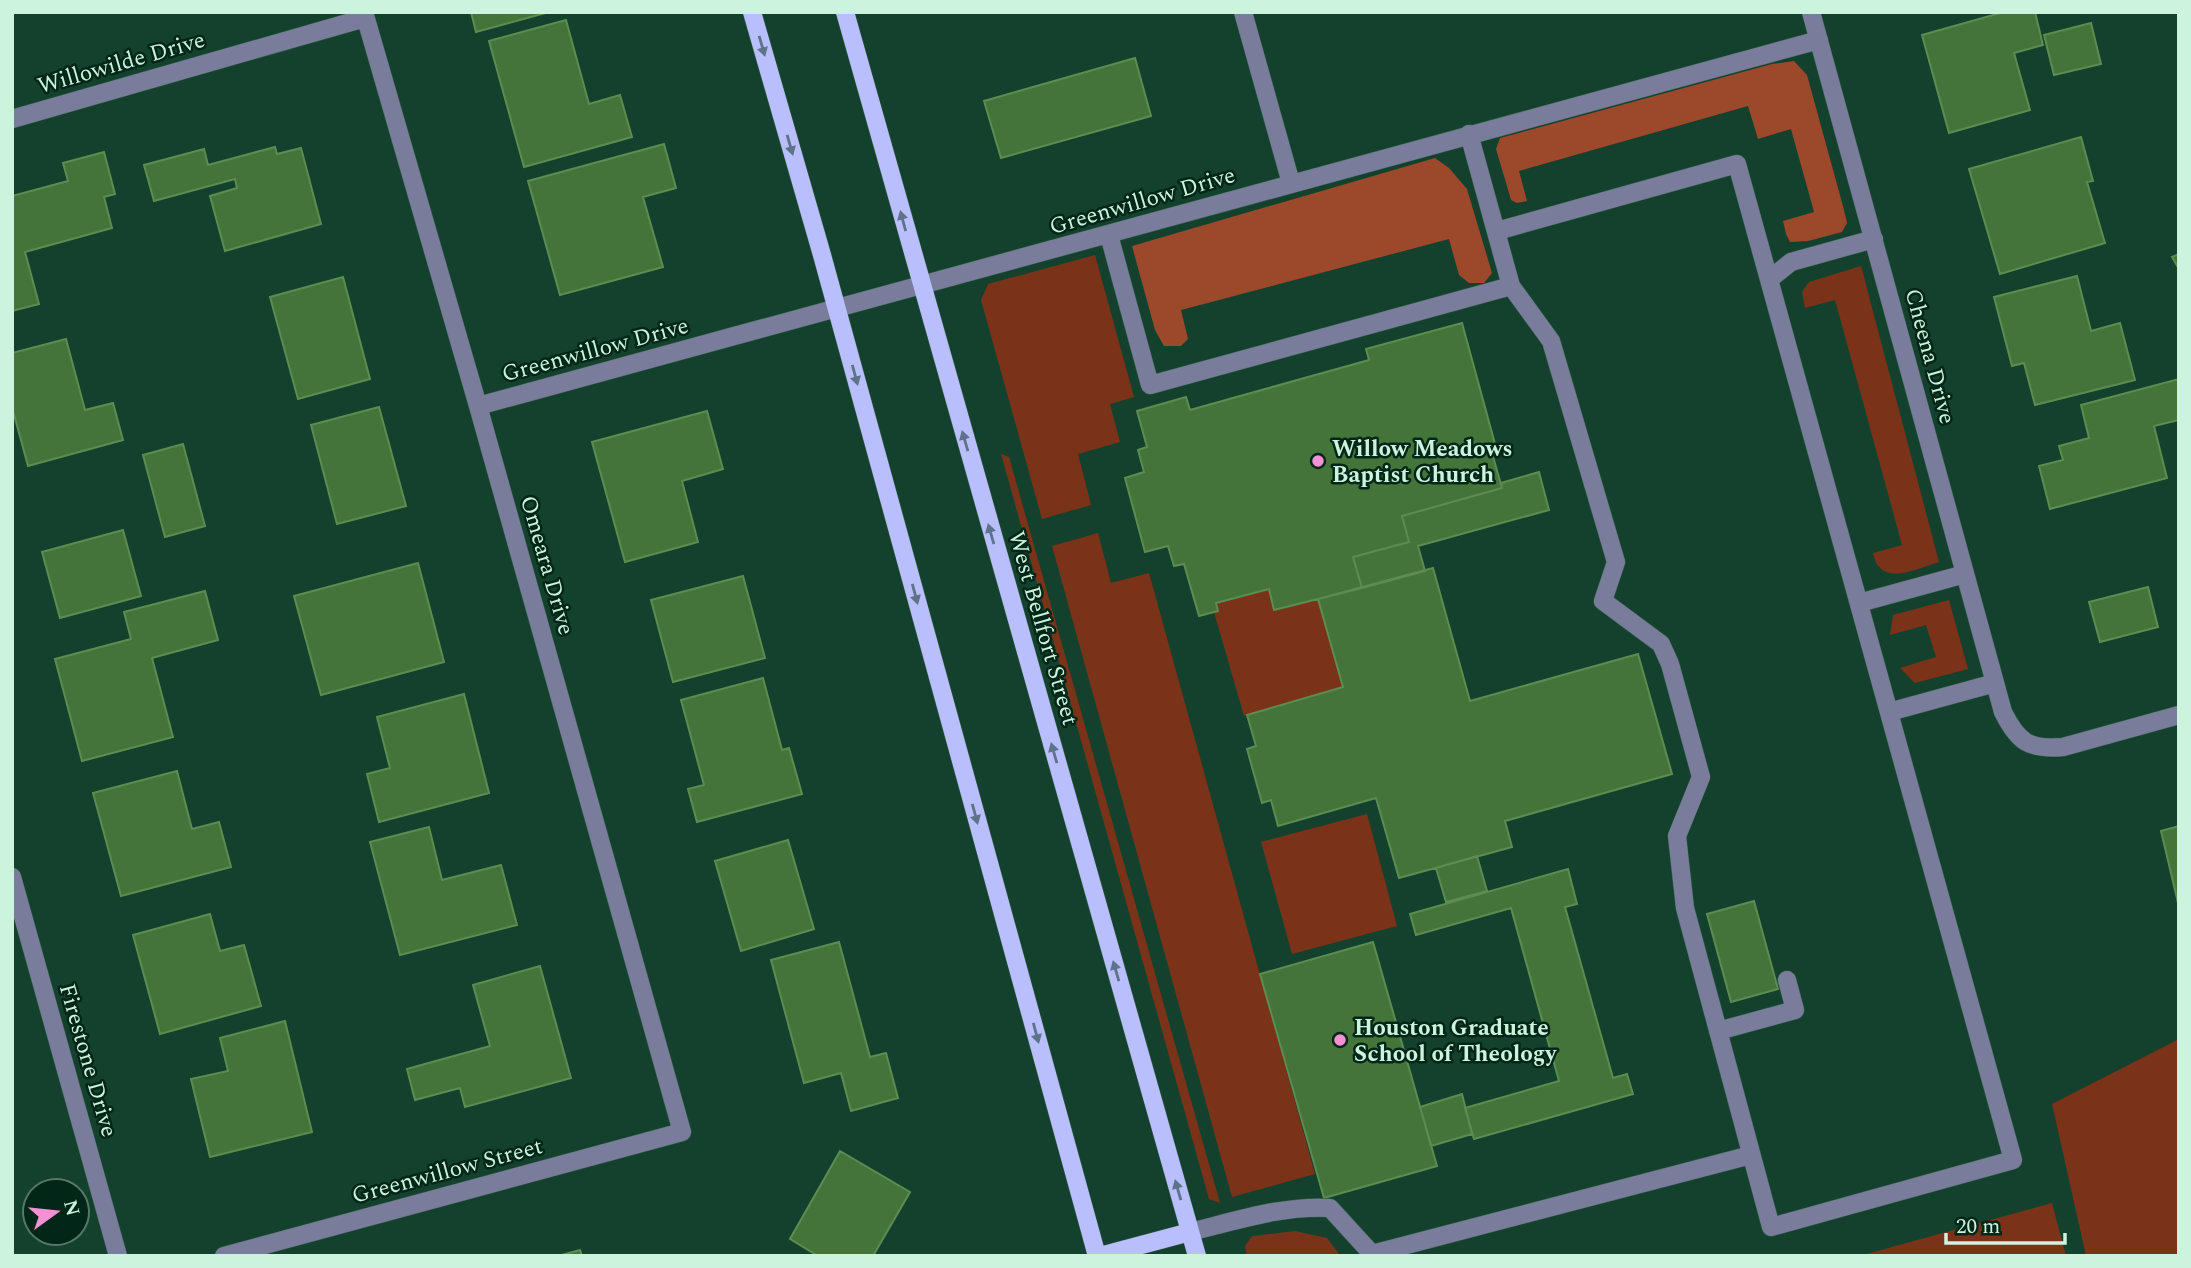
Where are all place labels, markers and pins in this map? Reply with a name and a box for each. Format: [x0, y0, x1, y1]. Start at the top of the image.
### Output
place label: Willow Meadows Baptist Church [1332, 432, 1512, 493]
marker: Willow Meadows Baptist Church [1310, 453, 1326, 469]
place label: Houston Graduate School of Theology [1354, 1011, 1557, 1072]
marker: Houston Graduate School of Theology [1332, 1032, 1348, 1048]

